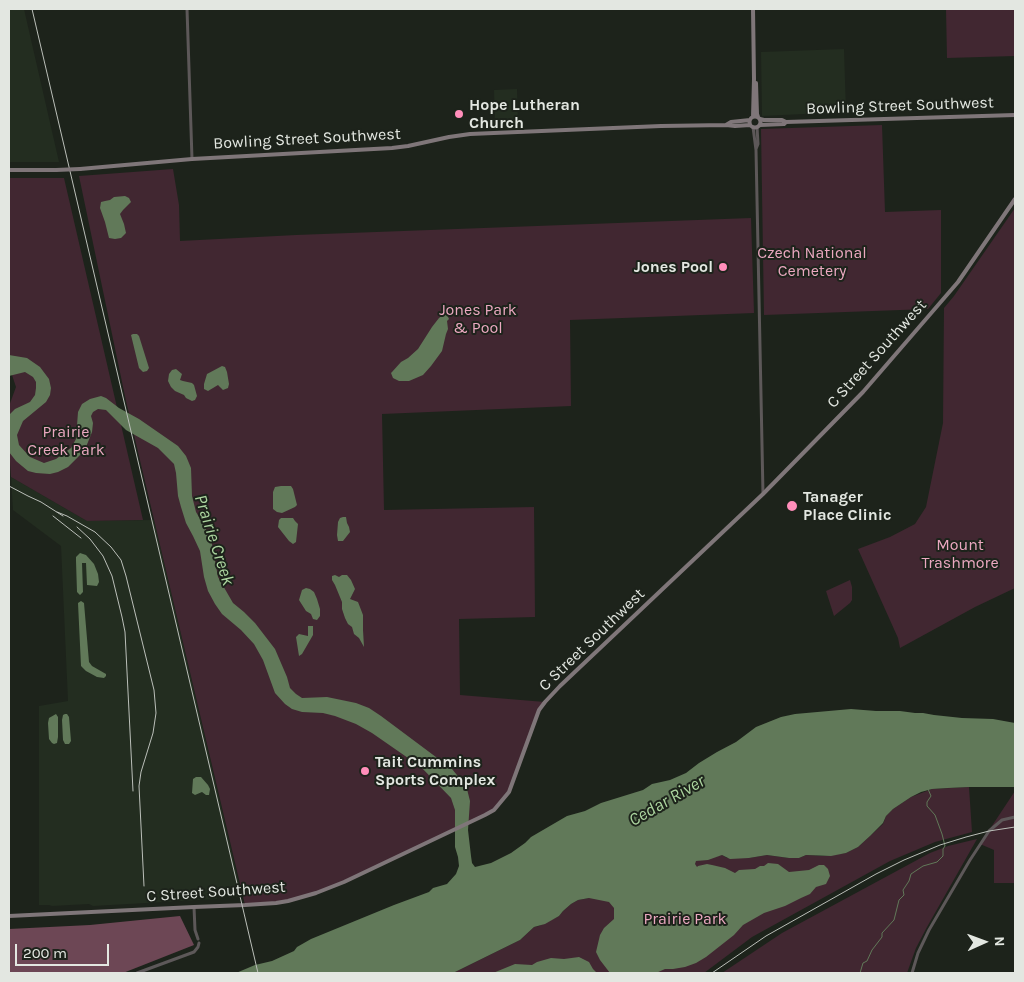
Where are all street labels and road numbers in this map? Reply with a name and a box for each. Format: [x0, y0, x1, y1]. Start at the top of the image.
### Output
street label: Bowling Street Southwest [806, 93, 994, 119]
street label: Bowling Street Southwest [213, 125, 401, 153]
street label: C Street Southwest [823, 296, 931, 412]
street label: C Street Southwest [535, 585, 649, 695]
street label: C Street Southwest [146, 878, 286, 906]

